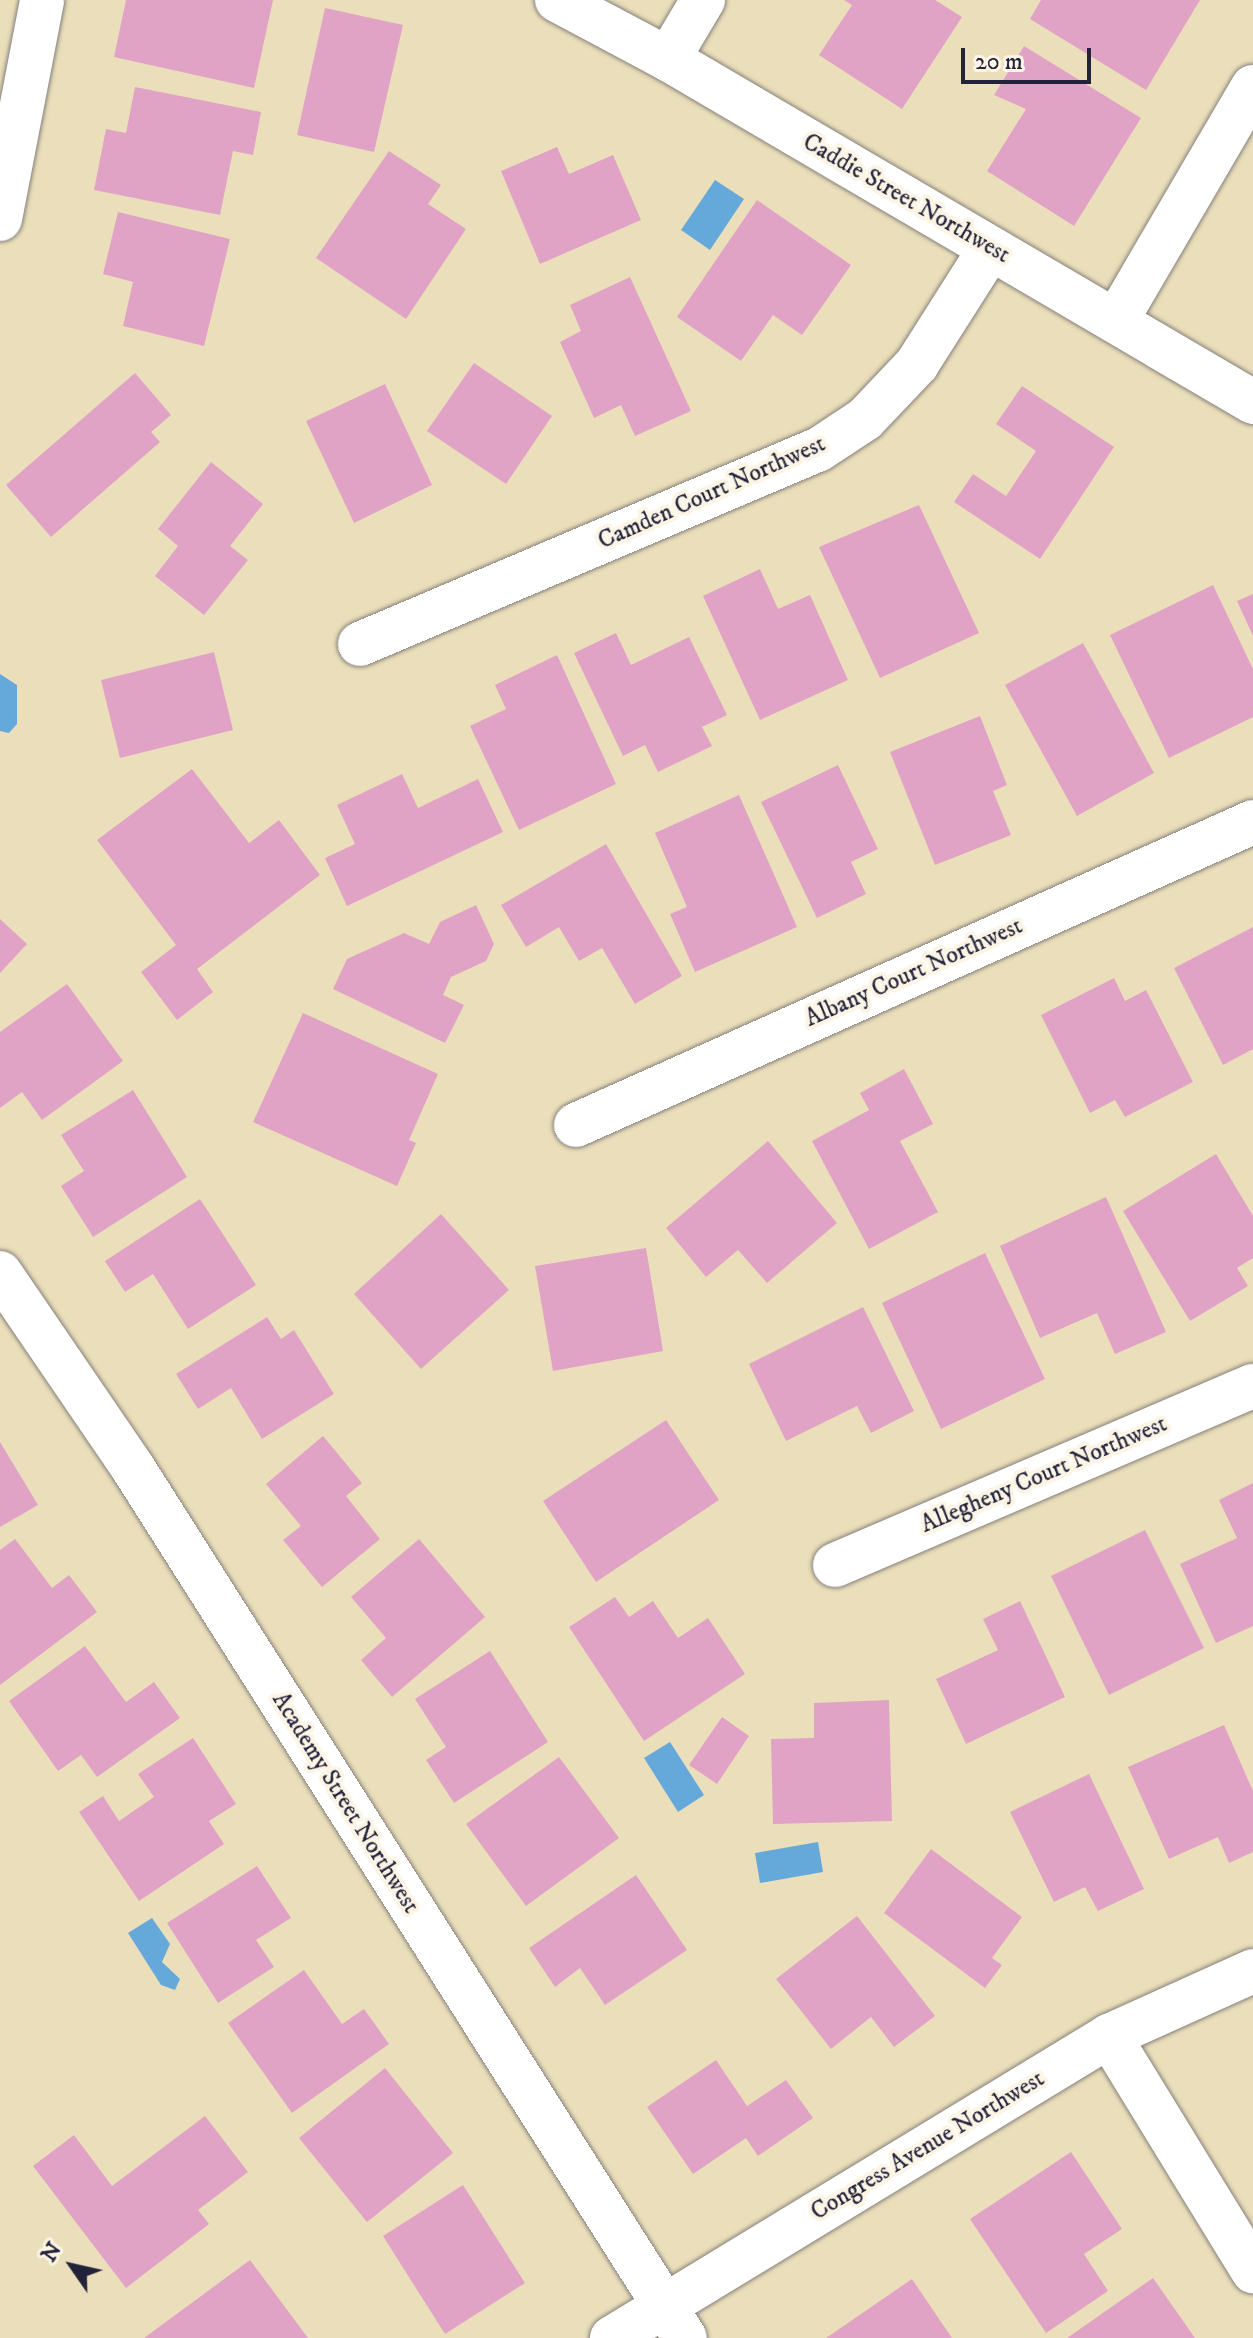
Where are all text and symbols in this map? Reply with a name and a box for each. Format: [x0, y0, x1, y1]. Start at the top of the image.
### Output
scale bar [965, 32, 1095, 82]
text: 20 m [975, 47, 1023, 77]
street label: Caddie Street Northwest [797, 128, 1015, 270]
street label: Camden Court Northwest [594, 430, 830, 556]
street label: Albany Court Northwest [801, 912, 1027, 1034]
street label: Allegheny Court Northwest [917, 1410, 1171, 1540]
street label: Academy Street Northwest [265, 1687, 425, 1919]
street label: Congress Avenue Northwest [806, 2065, 1050, 2227]
north arrow [32, 2226, 112, 2306]
text: N [35, 2237, 68, 2267]

